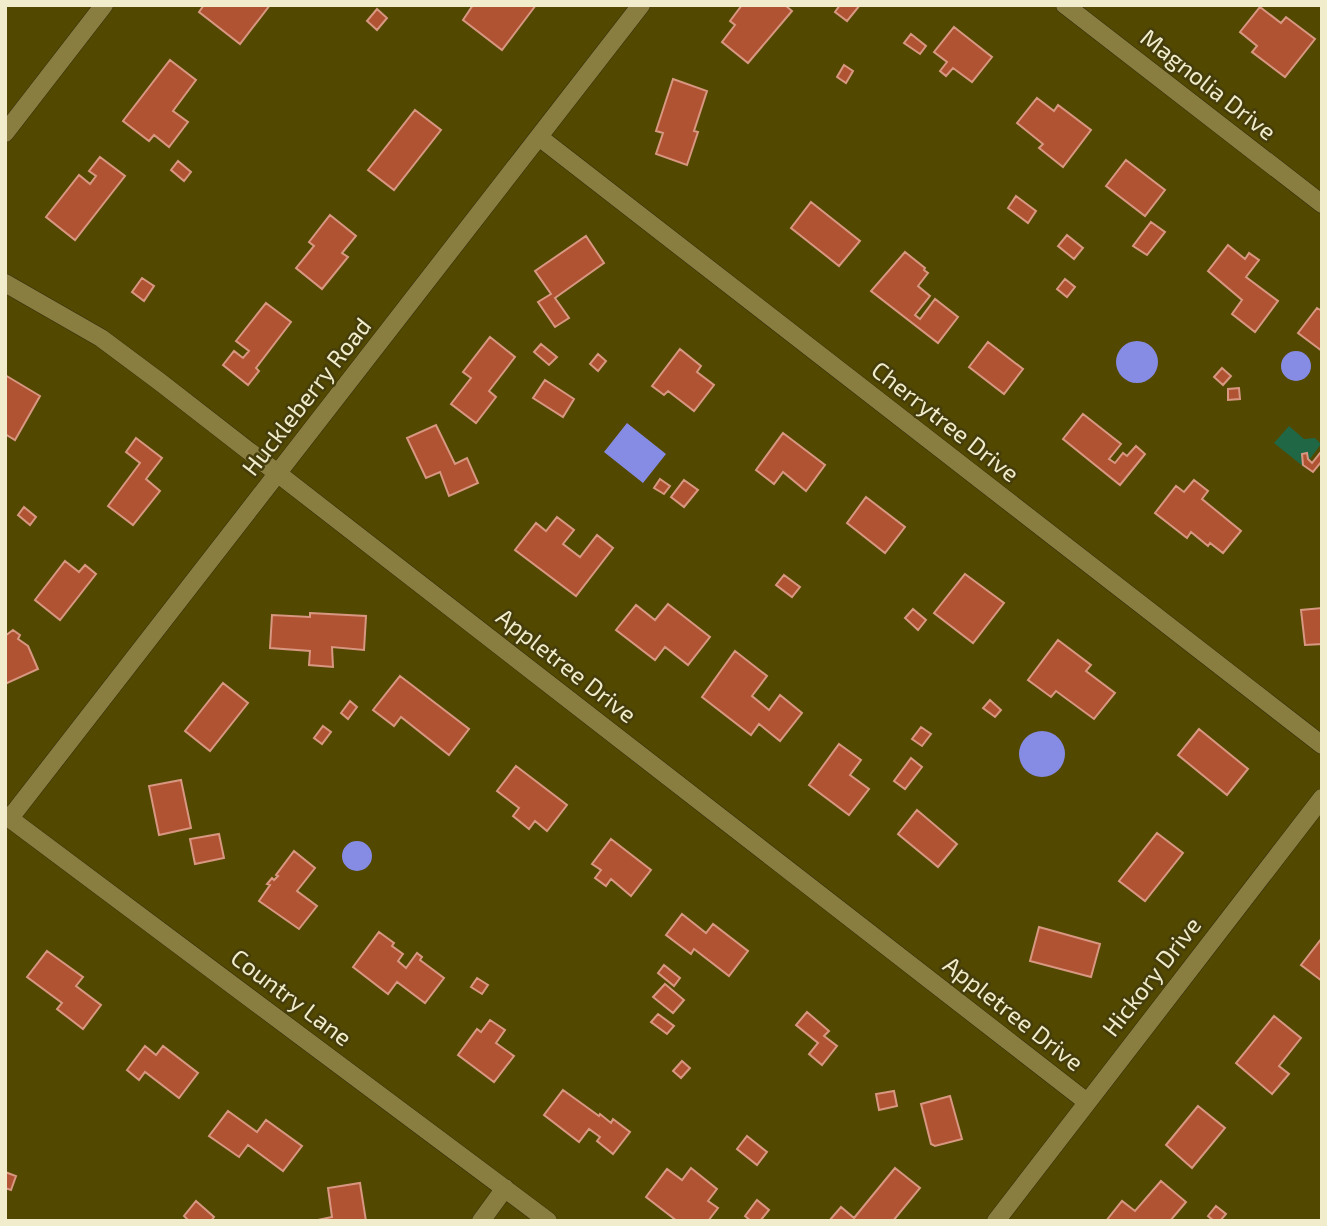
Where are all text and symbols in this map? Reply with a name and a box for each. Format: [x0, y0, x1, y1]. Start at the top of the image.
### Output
street label: Magnolia Drive [1135, 22, 1282, 146]
street label: Huckleberry Road [235, 311, 376, 481]
street label: Cherrytree Drive [866, 354, 1025, 487]
street label: Appletree Drive [491, 601, 643, 728]
street label: Hickory Drive [1095, 911, 1206, 1041]
street label: Country Lane [226, 942, 358, 1052]
street label: Appletree Drive [938, 949, 1090, 1076]

